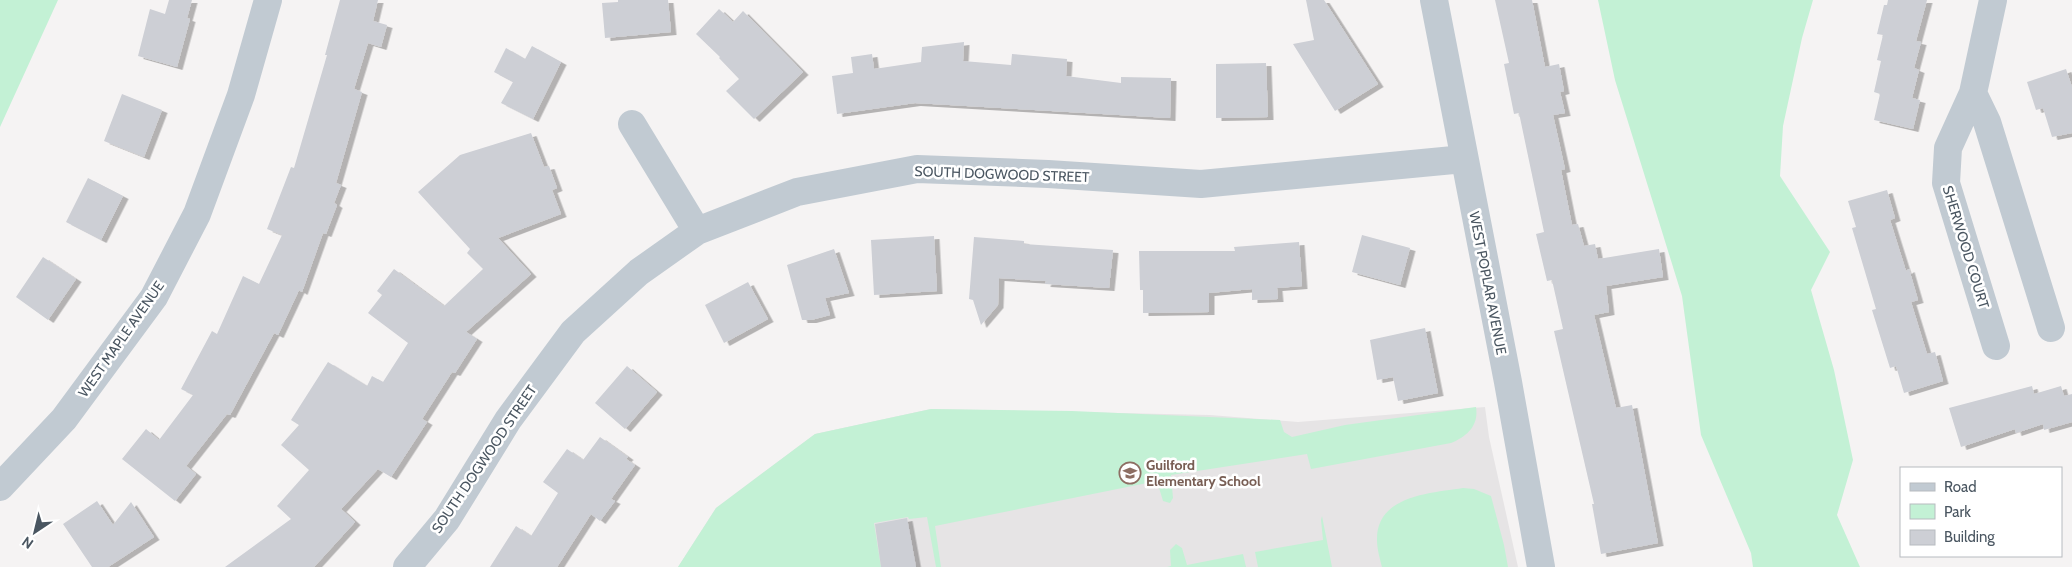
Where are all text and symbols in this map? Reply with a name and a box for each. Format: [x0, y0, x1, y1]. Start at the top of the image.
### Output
street label: SOUTH DOGWOOD STREET [914, 162, 1090, 186]
street label: SHERWOOD COURT [1939, 183, 1993, 311]
street label: WEST POPLAR AVENUE [1465, 210, 1511, 357]
street label: WEST MAPLE AVENUE [74, 277, 168, 401]
street label: SOUTH DOGWOOD STREET [428, 381, 541, 537]
place label: Guilford Elementary School [1146, 456, 1261, 490]
school or university icon: Guilford Elementary School [1118, 461, 1142, 485]
legend [1900, 467, 2062, 557]
text: Road [1944, 478, 1977, 496]
text: Park [1944, 503, 1971, 521]
north arrow [10, 507, 60, 557]
text: Building [1944, 528, 1995, 546]
text: N [18, 532, 37, 553]

